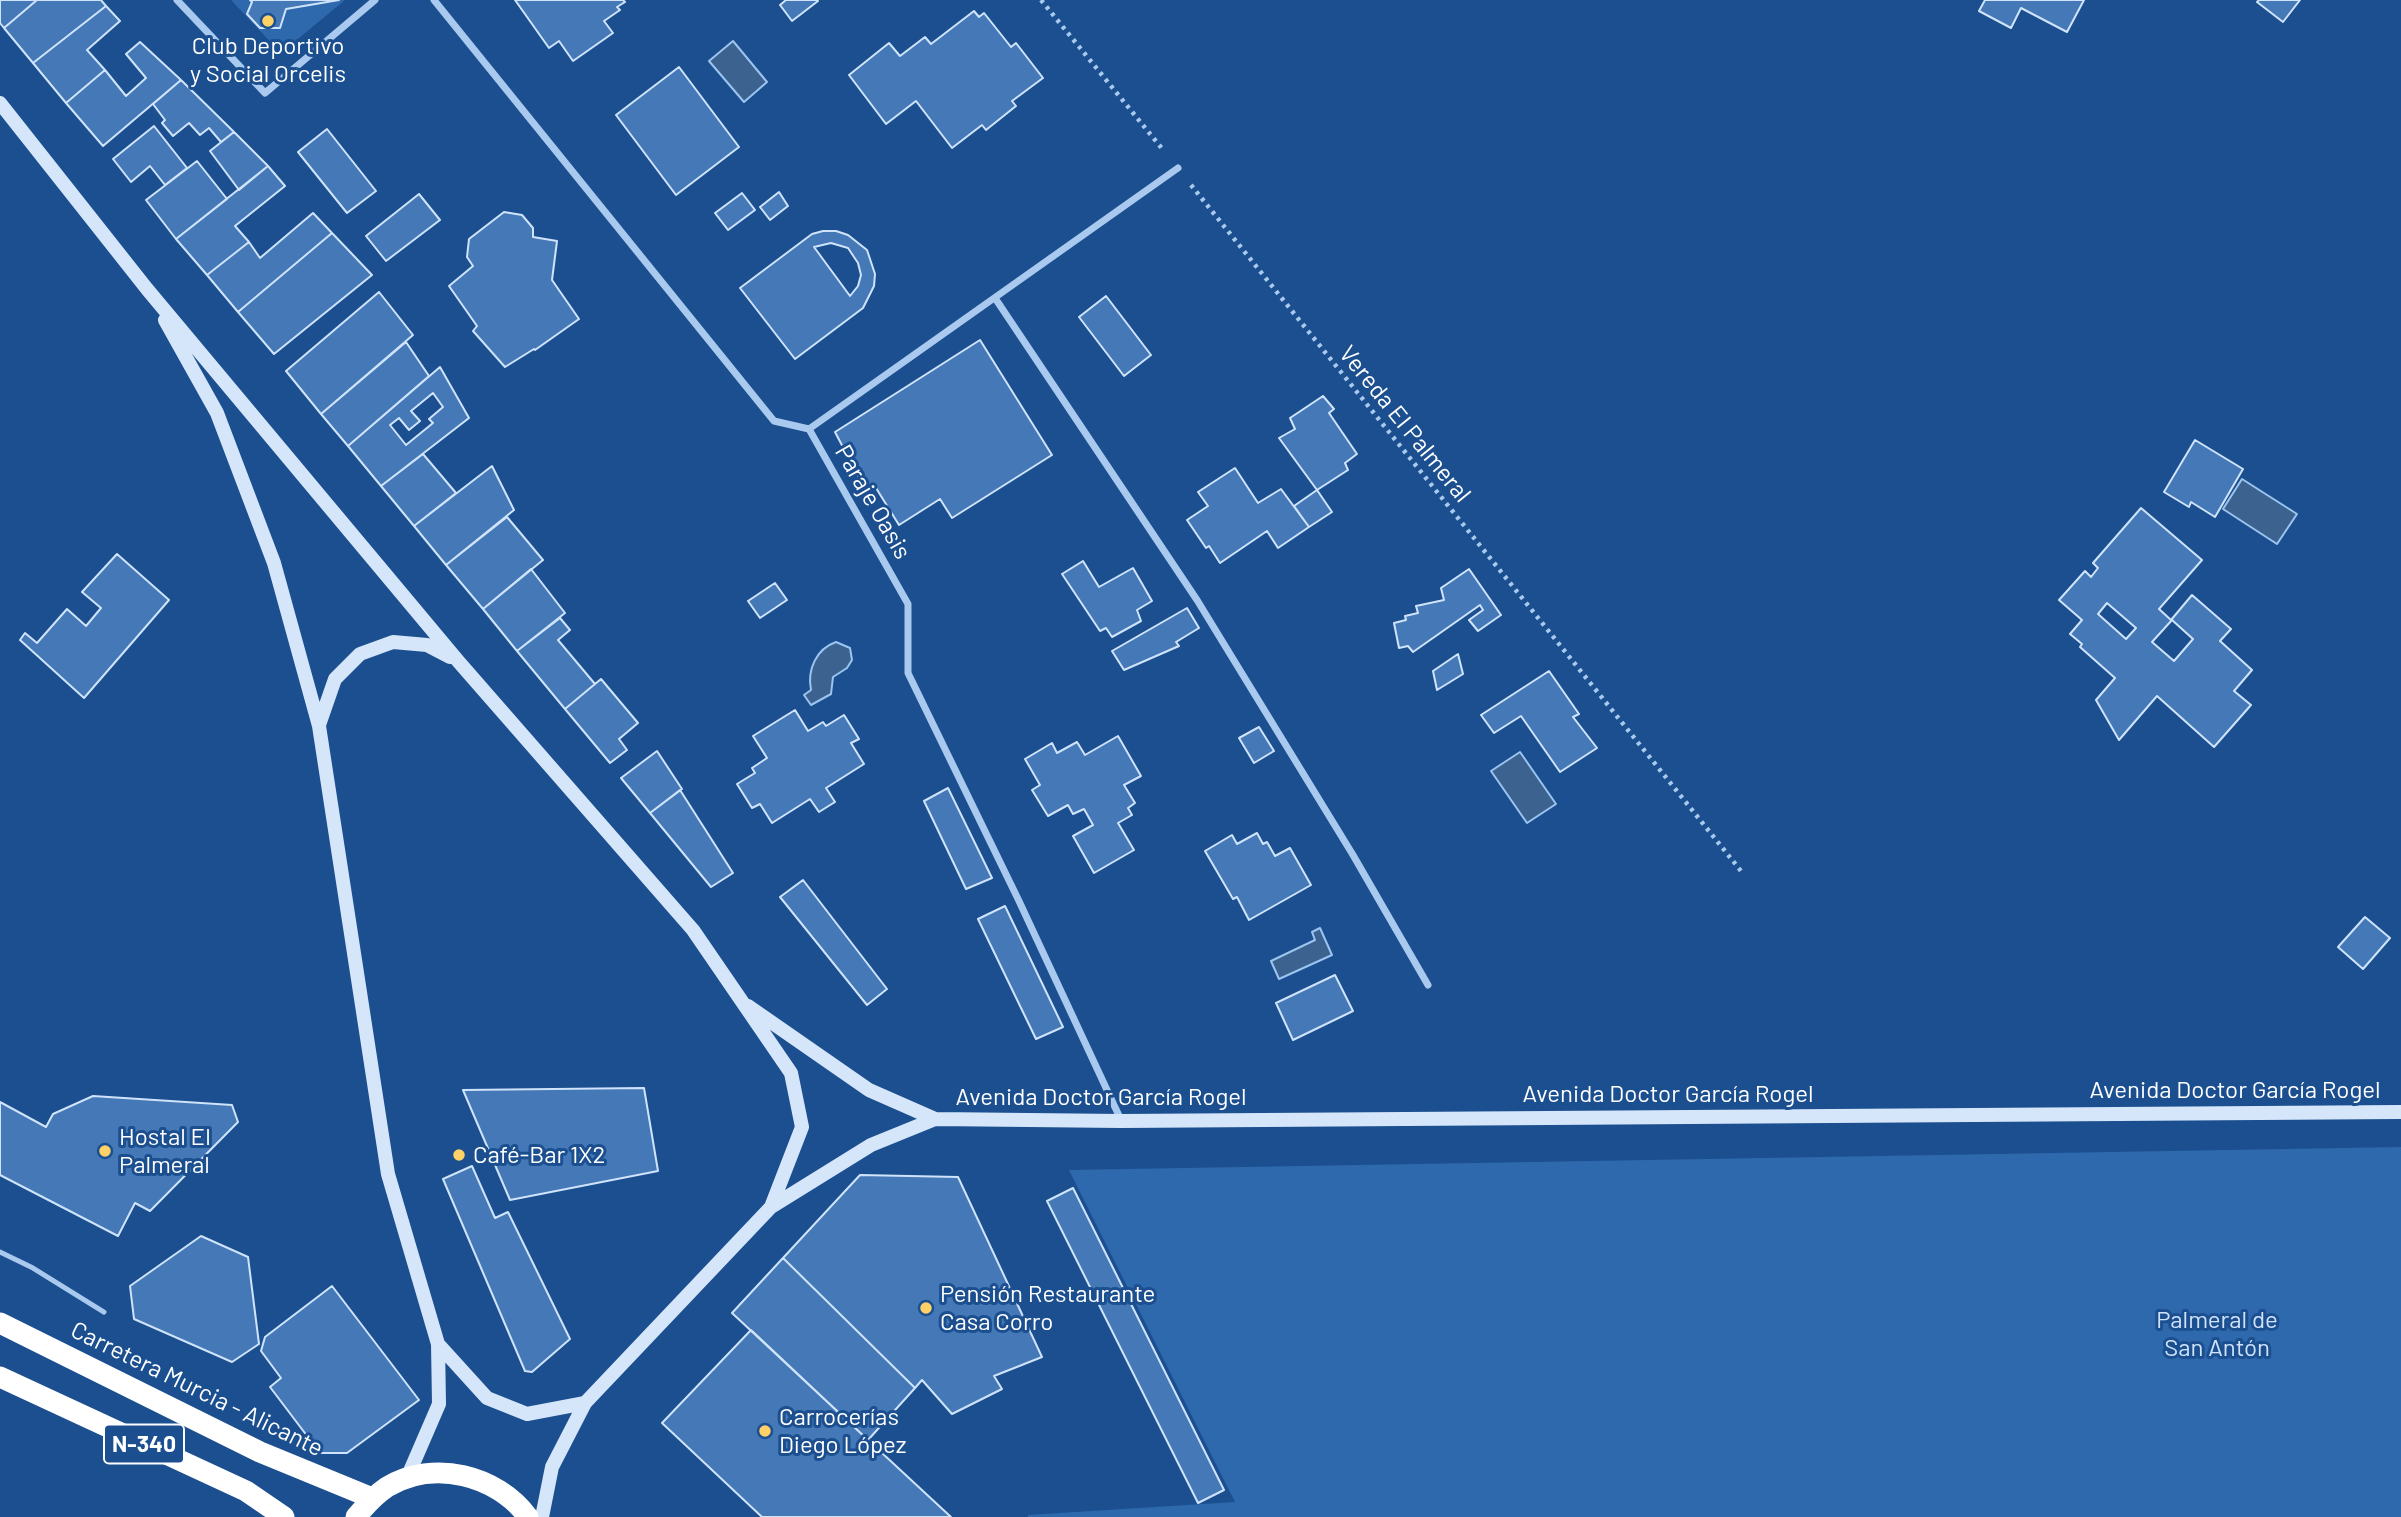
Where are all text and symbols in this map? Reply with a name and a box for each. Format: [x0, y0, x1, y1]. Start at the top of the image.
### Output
marker: Club Deportivo y Social Orcelis [260, 13, 276, 29]
place label: Club Deportivo y Social Orcelis [190, 32, 346, 88]
street label: Vereda El Palmeral [1333, 340, 1477, 508]
street label: Paraje Oasis [829, 440, 917, 564]
street label: Avenida Doctor García Rogel [2089, 1076, 2381, 1104]
street label: Avenida Doctor García Rogel [1522, 1080, 1814, 1108]
street label: Avenida Doctor García Rogel [955, 1083, 1247, 1111]
place label: Hostal El Palmeral [119, 1123, 211, 1179]
place label: Café-Bar 1X2 [473, 1141, 605, 1169]
marker: Hostal El Palmeral [97, 1143, 113, 1159]
marker: Café-Bar 1X2 [451, 1147, 467, 1163]
place label: Pensión Restaurante Casa Corro [940, 1280, 1155, 1336]
marker: Pensión Restaurante Casa Corro [918, 1300, 934, 1316]
park label: Palmeral de San Antón [2156, 1306, 2278, 1362]
street label: Carretera Murcia - Alicante [66, 1315, 328, 1463]
place label: Carrocerías Diego López [779, 1403, 907, 1459]
marker: Carrocerías Diego López [757, 1423, 773, 1439]
road number: N-340 [104, 1424, 184, 1464]

